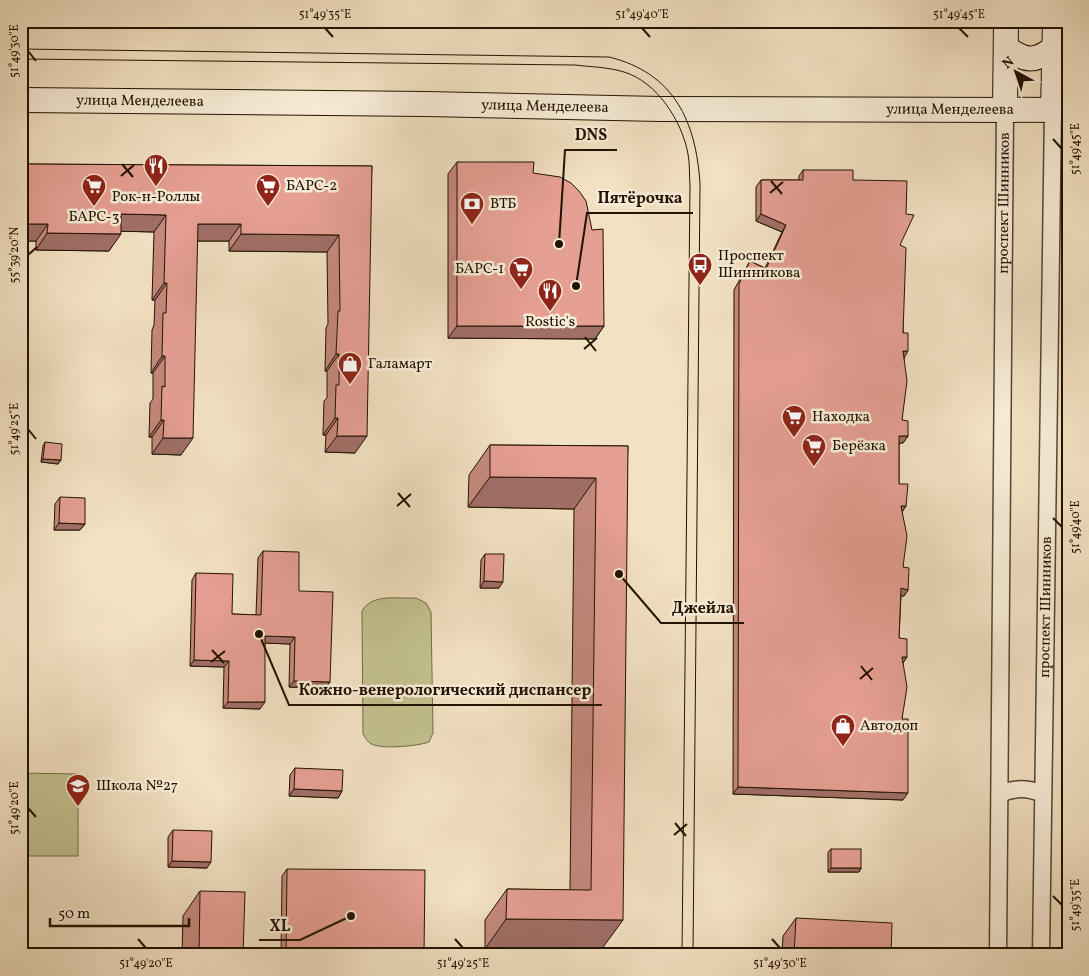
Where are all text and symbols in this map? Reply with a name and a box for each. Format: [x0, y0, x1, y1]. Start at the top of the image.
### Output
text: 51°49'35"E [299, 7, 351, 23]
text: 51°49'40"E [615, 7, 669, 23]
text: 51°49'45"E [933, 7, 985, 23]
text: 51°49'30"E [7, 24, 23, 78]
north arrow [992, 48, 1042, 98]
text: N [999, 53, 1019, 74]
street label: улица Менделеева [76, 90, 204, 112]
street label: улица Менделеева [481, 95, 609, 118]
street label: улица Менделеева [886, 99, 1014, 120]
callout: DNS [565, 119, 617, 150]
text: 51°49'45"E [1068, 123, 1084, 175]
text: DNS [575, 125, 607, 147]
street label: проспект Шинников [993, 132, 1015, 274]
restaurant icon: Рок-н-Роллы [143, 153, 169, 187]
supermarket icon: БАРС-3 [81, 173, 107, 207]
supermarket icon: БАРС-2 [255, 173, 281, 207]
place label: БАРС-2 [286, 176, 337, 197]
callout: Пятёрочка [587, 182, 693, 213]
place label: Рок-н-Роллы [112, 187, 201, 208]
text: Пятёрочка [597, 188, 683, 210]
bank icon: ВТБ [459, 191, 485, 225]
place label: ВТБ [490, 194, 517, 215]
place label: БАРС-3 [69, 207, 119, 228]
text: 55°39'20"N [7, 227, 23, 283]
place label: Проспект Шинникова [718, 246, 801, 284]
bus stop icon: Проспект Шинникова [687, 252, 713, 286]
supermarket icon: БАРС-1 [508, 256, 534, 290]
place label: БАРС-1 [455, 259, 504, 280]
restaurant icon: Rostic's [537, 278, 563, 312]
place label: Rostic's [525, 312, 575, 333]
shop icon: Галамарт [337, 351, 363, 385]
place label: Галамарт [368, 354, 432, 375]
text: 51°49'25"E [7, 403, 23, 455]
supermarket icon: Находка [781, 404, 807, 438]
place label: Находка [812, 407, 870, 428]
supermarket icon: Берёзка [801, 433, 827, 467]
place label: Берёзка [832, 436, 886, 457]
text: 51°49'40"E [1068, 500, 1084, 554]
street label: проспект Шинников [1034, 536, 1057, 678]
callout: Джейла [661, 592, 744, 623]
text: Джейла [672, 598, 735, 620]
callout: Кожно-венерологический диспансер [289, 674, 602, 705]
text: Кожно-венерологический диспансер [299, 680, 591, 702]
shop icon: Автодоп [830, 713, 856, 747]
place label: Автодоп [860, 716, 919, 737]
school or university icon: Школа №27 [65, 773, 91, 807]
place label: Школа №27 [96, 776, 178, 797]
text: 51°49'20"E [7, 781, 23, 835]
text: 51°49'35"E [1068, 879, 1084, 931]
scale bar [50, 896, 189, 928]
text: 50 m [58, 904, 90, 925]
callout: XL [259, 909, 300, 940]
text: XL [270, 916, 291, 938]
text: 51°49'20"E [119, 956, 173, 972]
text: 51°49'25"E [437, 956, 489, 972]
text: 51°49'30"E [753, 956, 807, 972]

